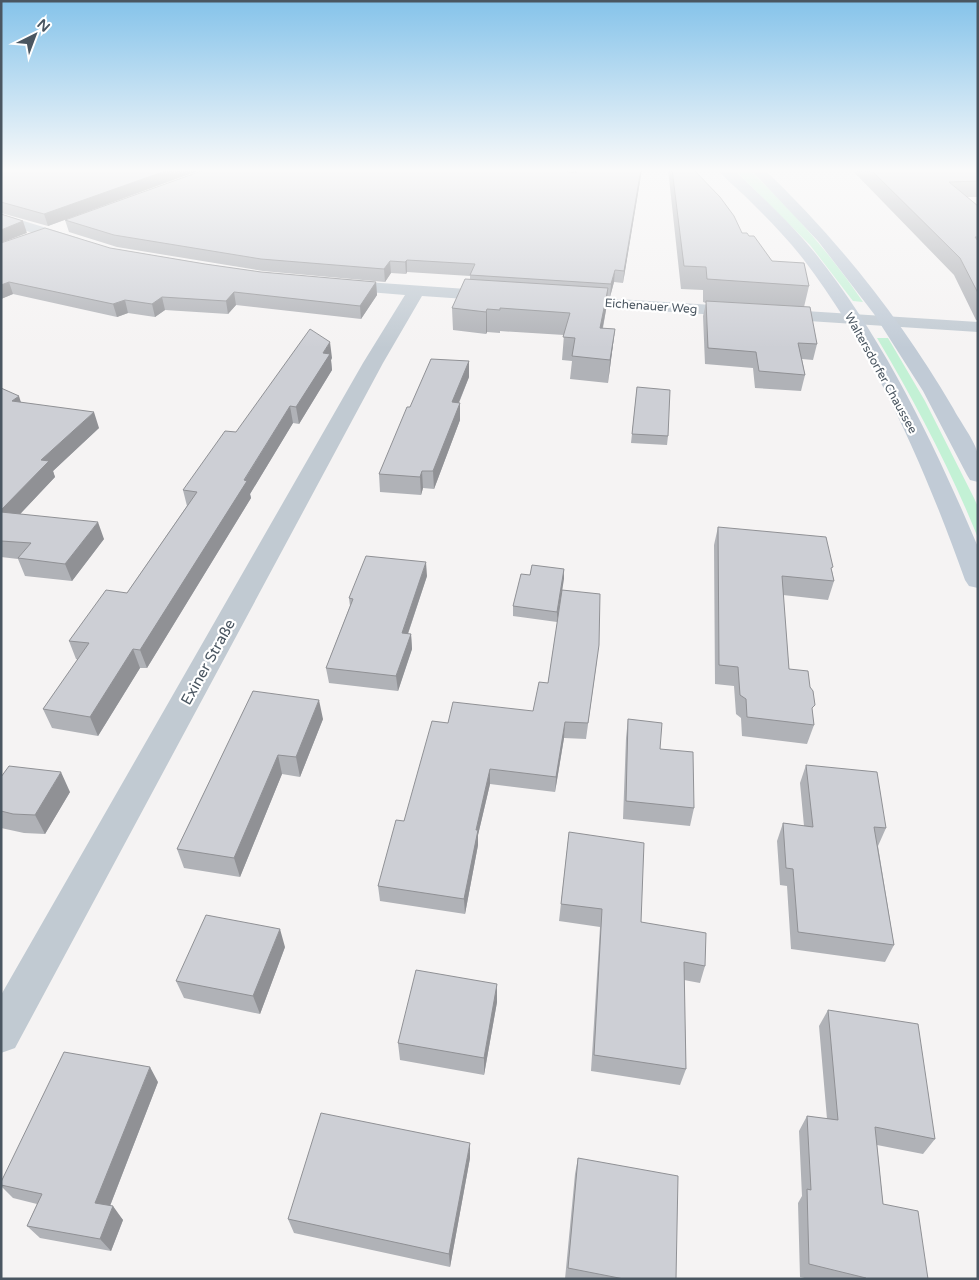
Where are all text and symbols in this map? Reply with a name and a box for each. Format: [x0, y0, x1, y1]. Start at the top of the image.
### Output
north arrow [10, 10, 60, 60]
text: N [33, 16, 53, 36]
street label: Eichenauer Weg [604, 296, 698, 316]
street label: Waltersdorfer Chaussee [842, 310, 920, 436]
street label: Exiner Straße [177, 616, 239, 708]

